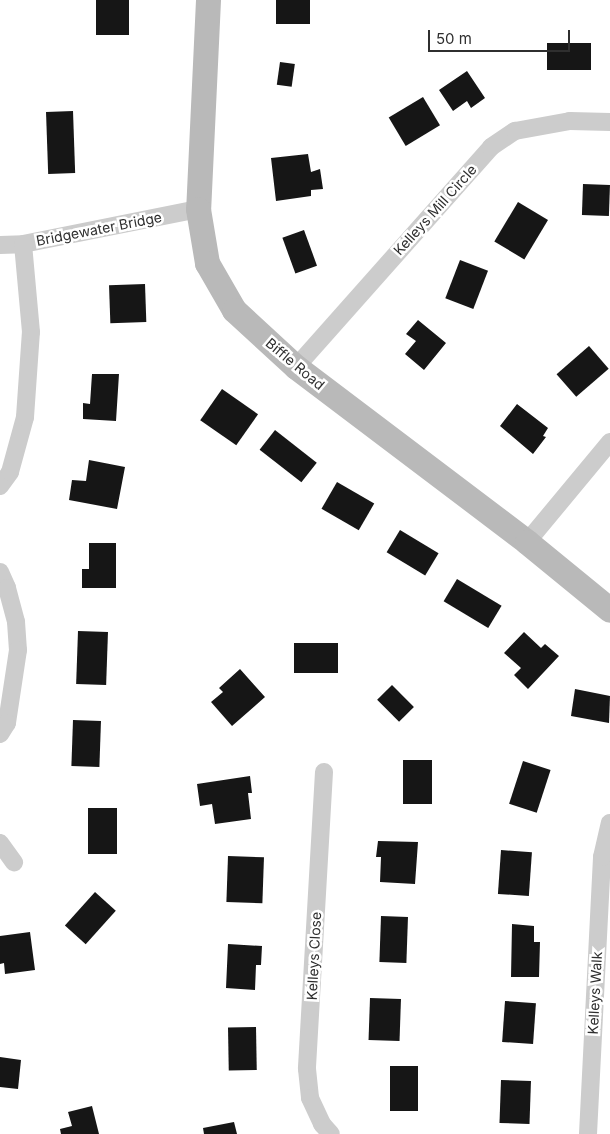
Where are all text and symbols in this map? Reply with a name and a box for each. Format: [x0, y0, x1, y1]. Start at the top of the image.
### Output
scale bar [430, 20, 572, 52]
text: 50 m [436, 29, 472, 48]
street label: Kelleys Mill Circle [390, 161, 480, 259]
street label: Bridgewater Bridge [35, 209, 163, 249]
street label: Biffle Road [262, 335, 328, 393]
street label: Kelleys Close [303, 911, 325, 1001]
street label: Kelleys Walk [584, 951, 606, 1035]

